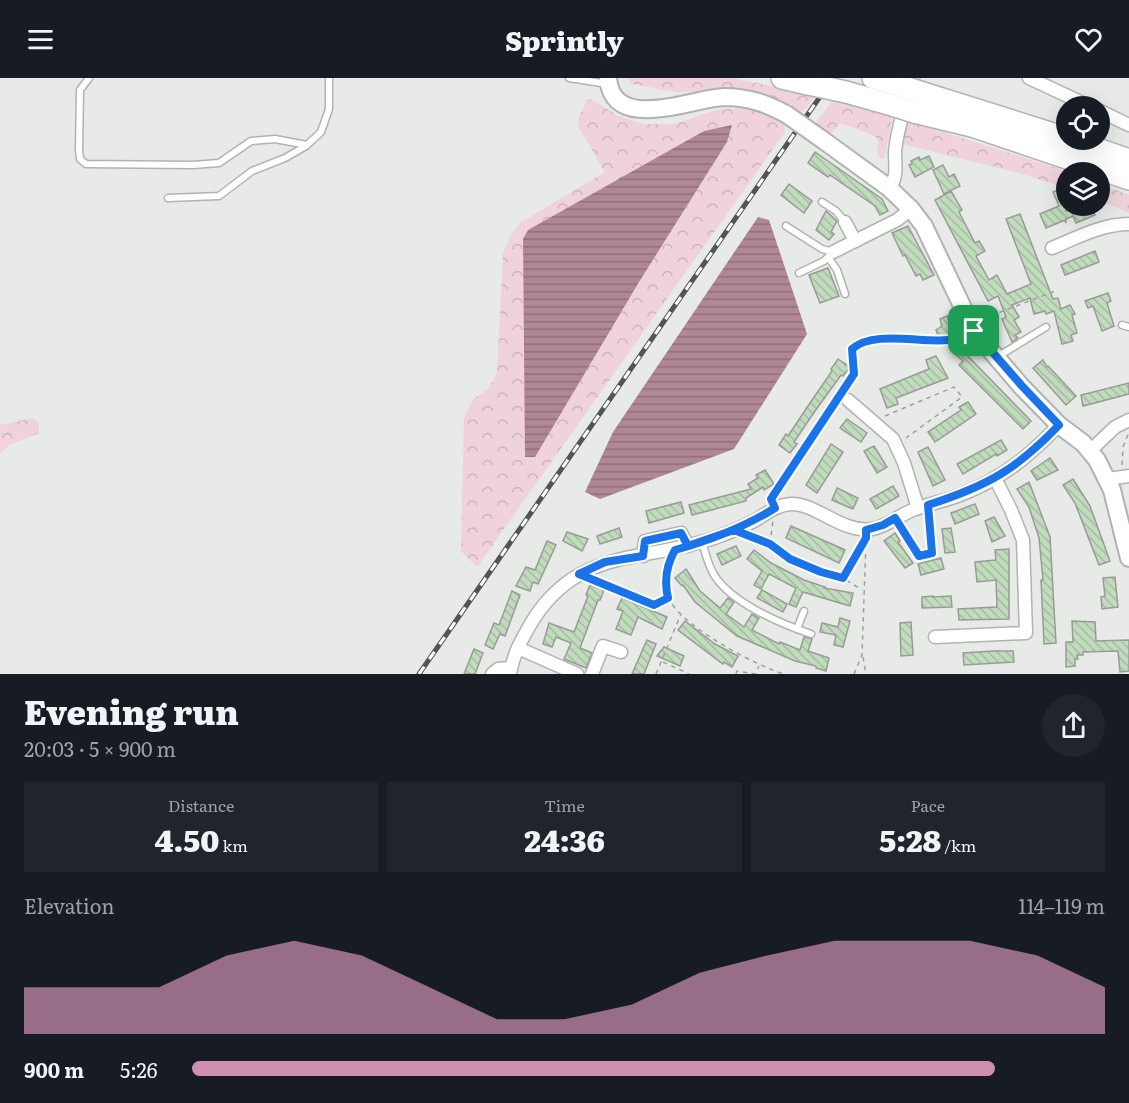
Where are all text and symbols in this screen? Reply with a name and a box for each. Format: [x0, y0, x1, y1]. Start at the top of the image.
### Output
text: Sprintly [505, 19, 624, 59]
icon: menu [24, 23, 57, 56]
icon: heart [1072, 23, 1105, 56]
map controls [1056, 96, 1110, 216]
button: locate [1056, 96, 1110, 150]
button: layers [1056, 162, 1110, 216]
pin [948, 305, 999, 356]
icon: arrive [957, 314, 990, 347]
text: Evening run [24, 686, 239, 735]
button: share [1042, 694, 1105, 757]
text: 20:03 · 5 × 900 m [24, 733, 176, 763]
text: Distance [168, 793, 234, 817]
text: Time [544, 793, 585, 817]
text: Pace [911, 793, 945, 817]
text: 4.50 [155, 817, 219, 861]
text: 24:36 [524, 817, 605, 861]
text: 5:28 [879, 817, 941, 861]
text: km [219, 833, 248, 857]
text: /km [941, 833, 976, 857]
text: Elevation [24, 890, 114, 920]
text: 114–119 m [1018, 890, 1105, 920]
text: 900 m [24, 1054, 84, 1084]
text: 5:26 [120, 1054, 158, 1084]

